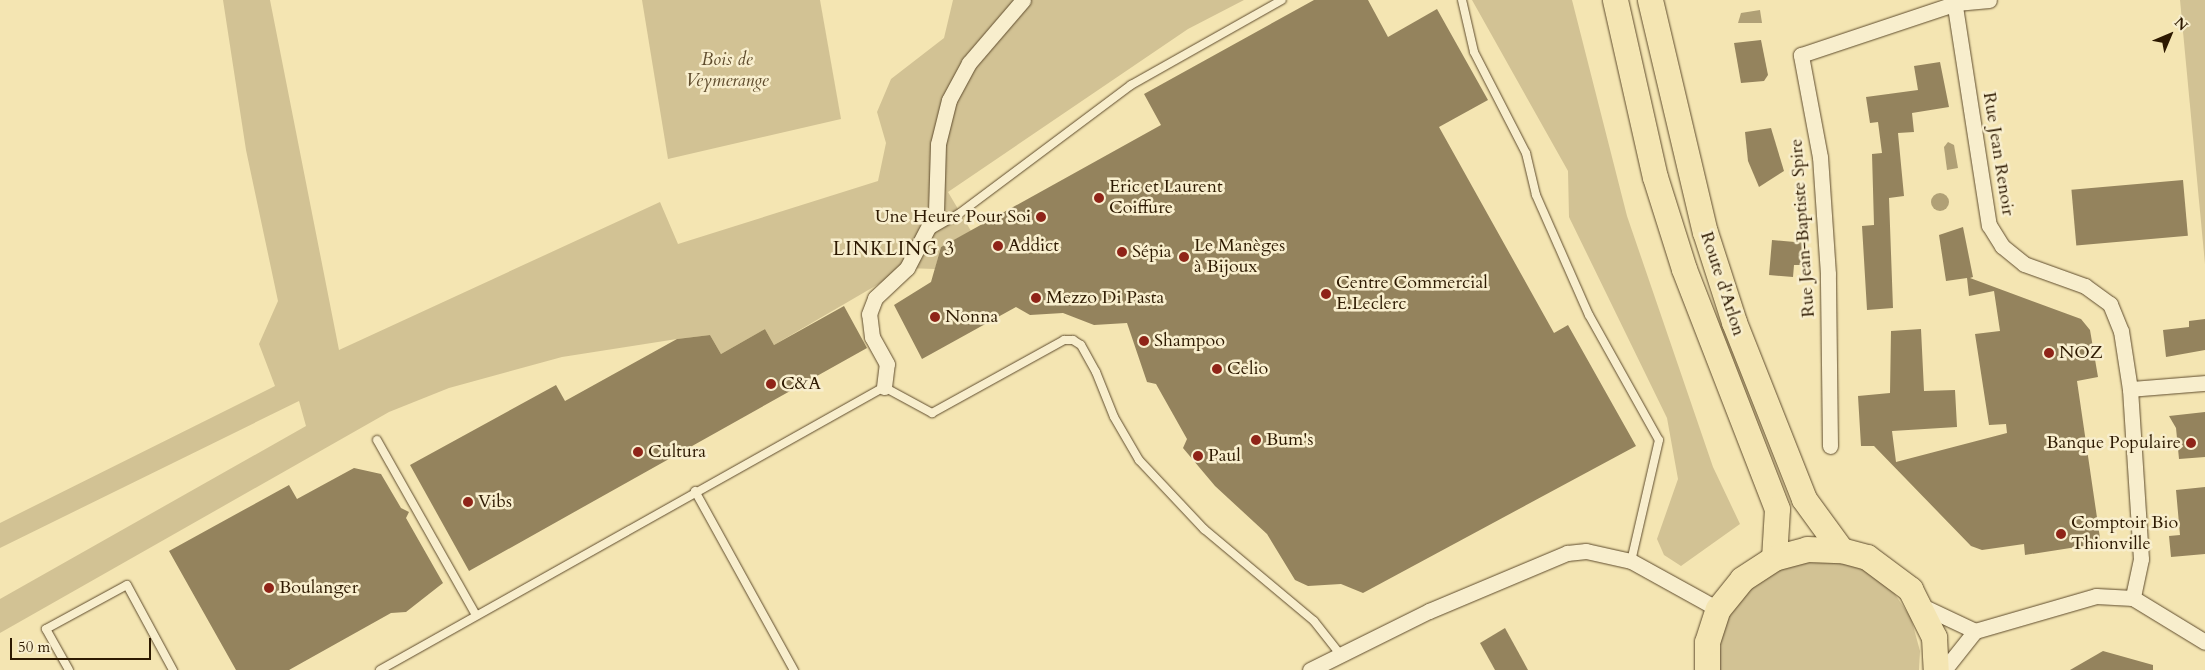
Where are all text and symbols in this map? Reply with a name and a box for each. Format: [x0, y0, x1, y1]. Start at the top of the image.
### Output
north arrow [2145, 10, 2195, 60]
text: N [2170, 13, 2192, 35]
park label: Bois de Veymerange [685, 50, 769, 92]
street label: Rue Jean Renoir [1978, 91, 2018, 217]
street label: Rue Jean-Baptiste Spire [1786, 138, 1820, 318]
place label: Eric et Laurent Coiffure [1109, 177, 1223, 220]
marker: Eric et Laurent Coiffure [1093, 192, 1105, 204]
place label: Une Heure Pour Soi [875, 206, 1031, 228]
marker: Une Heure Pour Soi [1035, 211, 1047, 223]
street label: Route d'Arlon [1695, 229, 1749, 339]
place label: Addict [1008, 235, 1059, 257]
place label: Le Manèges à Bijoux [1194, 236, 1285, 278]
district label: LINKLING 3 [832, 239, 956, 261]
marker: Addict [992, 240, 1004, 252]
place label: Sépia [1132, 241, 1172, 263]
marker: Sépia [1116, 246, 1128, 258]
marker: Le Manèges à Bijoux [1178, 251, 1190, 263]
place label: Centre Commercial E.Leclerc [1336, 273, 1488, 316]
place label: Mezzo Di Pasta [1046, 287, 1164, 309]
marker: Centre Commercial E.Leclerc [1320, 288, 1332, 300]
marker: Mezzo Di Pasta [1030, 292, 1042, 304]
place label: Nonna [945, 306, 998, 328]
marker: Nonna [929, 311, 941, 323]
place label: Shampoo [1154, 330, 1225, 352]
marker: Shampoo [1138, 335, 1150, 347]
place label: NOZ [2059, 342, 2103, 364]
marker: NOZ [2043, 347, 2055, 359]
place label: Celio [1227, 358, 1268, 380]
marker: Celio [1211, 363, 1223, 375]
place label: C&A [781, 373, 821, 395]
marker: C&A [765, 378, 777, 390]
place label: Bum's [1266, 429, 1313, 451]
place label: Banque Populaire [2046, 432, 2181, 454]
marker: Bum's [1250, 434, 1262, 446]
marker: Banque Populaire [2185, 437, 2197, 449]
place label: Cultura [648, 441, 706, 463]
place label: Paul [1208, 445, 1241, 467]
marker: Cultura [632, 446, 644, 458]
marker: Paul [1192, 450, 1204, 462]
place label: Vibs [478, 491, 512, 513]
marker: Vibs [462, 496, 474, 508]
place label: Comptoir Bio Thionville [2071, 513, 2178, 556]
marker: Comptoir Bio Thionville [2055, 528, 2067, 540]
place label: Boulanger [279, 577, 358, 599]
marker: Boulanger [263, 582, 275, 594]
scale bar [12, 628, 154, 660]
text: 50 m [18, 637, 50, 657]

